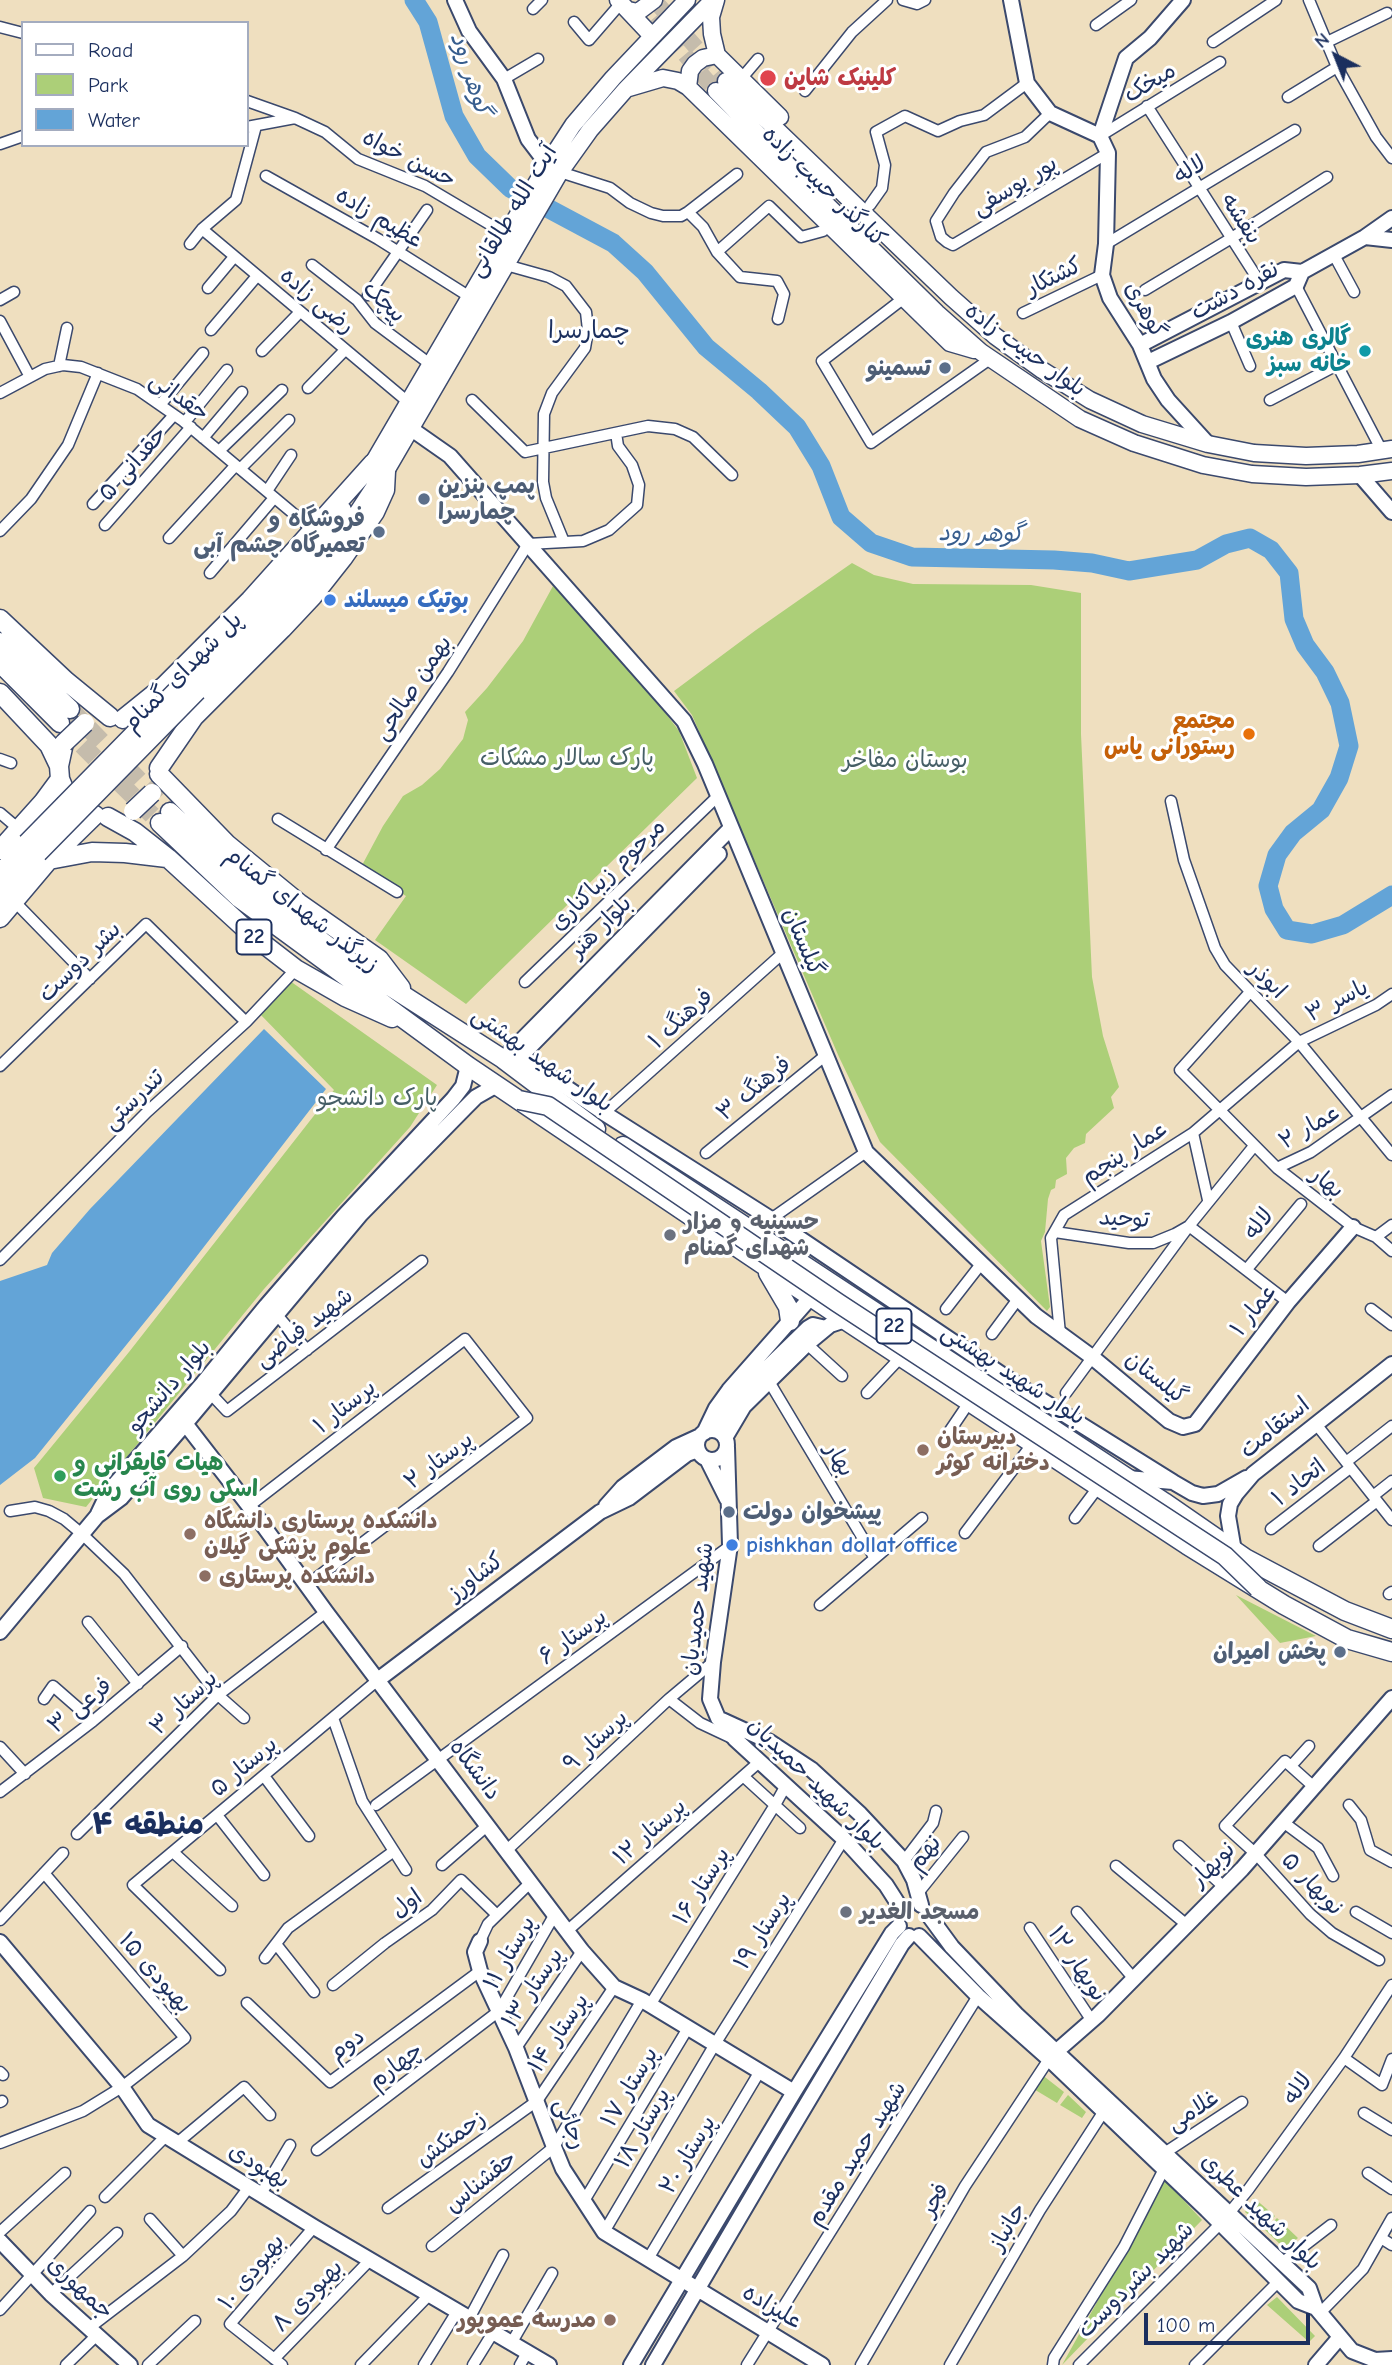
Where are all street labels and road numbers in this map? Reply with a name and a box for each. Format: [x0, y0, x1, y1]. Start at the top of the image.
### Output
street label: میخک [1119, 57, 1181, 109]
street label: کنارگذر حبیب زاده [756, 121, 892, 253]
street label: حسن خواه [358, 124, 460, 194]
street label: آیت الله طالقانی [463, 140, 563, 282]
street label: پور یوسفی [967, 150, 1063, 222]
street label: لاله [1169, 150, 1211, 190]
street label: عظیم زاده [330, 181, 428, 255]
street label: بنفشه [1215, 189, 1267, 249]
street label: کشتکار [1021, 252, 1087, 302]
street label: نقره دشت [1186, 256, 1284, 326]
street label: رضی زاده [274, 262, 360, 340]
street label: پیچک [357, 275, 411, 329]
street label: گوهری [1118, 277, 1172, 343]
street label: بلوار حبیب زاده [959, 297, 1091, 403]
street label: حقدانی [144, 366, 214, 428]
street label: حقدانی ۵ [93, 421, 173, 507]
street label: پل شهدای گمنام [118, 607, 248, 737]
street label: بهمن صالحی [368, 630, 458, 746]
street label: مرحوم زیباکناری [545, 813, 671, 937]
street label: زیرگذر شهدای گمنام [219, 841, 385, 979]
street label: بلوار هنر [564, 890, 638, 964]
street label: گیلستان [776, 904, 830, 980]
street label: بشر دوست [33, 916, 127, 1008]
road number: 22 [236, 920, 272, 954]
street label: ابوذر [1242, 955, 1292, 1005]
street label: یاسر ۳ [1301, 974, 1373, 1028]
street label: فرهنگ ۱ [643, 983, 719, 1055]
street label: بلوار شهید بهشتی [466, 1001, 618, 1119]
street label: فرهنگ ۳ [711, 1051, 797, 1127]
street label: تندرستی [98, 1064, 170, 1136]
street label: عمار ۲ [1274, 1098, 1346, 1156]
street label: عمار پنجم [1076, 1115, 1174, 1191]
street label: بهار [1305, 1161, 1349, 1205]
street label: لاله [1238, 1203, 1280, 1245]
street label: توحید [1098, 1204, 1150, 1234]
street label: عمار ۱ [1225, 1278, 1283, 1342]
street label: شهید فیاضی [250, 1282, 358, 1374]
road number: 22 [876, 1308, 912, 1344]
street label: بلوار شهید بهشتی [936, 1318, 1090, 1432]
street label: بلوار دانشجو [121, 1335, 217, 1439]
street label: گیلستان [1119, 1345, 1193, 1411]
street label: پرستار ۱ [308, 1374, 382, 1440]
street label: استقامت [1234, 1391, 1316, 1465]
street label: پرستار ۲ [399, 1426, 479, 1496]
street label: بهار [818, 1438, 860, 1482]
street label: اتحاد ۱ [1267, 1453, 1331, 1513]
street label: شهید حمیدیان [676, 1541, 720, 1677]
street label: کشاورز [442, 1547, 510, 1607]
street label: پرستار ۶ [533, 1603, 613, 1671]
street label: پرستار ۳ [144, 1665, 224, 1741]
street label: فرعی ۳ [43, 1672, 117, 1740]
street label: پرستار ۹ [558, 1704, 634, 1778]
street label: بلوار شهید حمیدیان [742, 1711, 890, 1857]
street label: پرستار ۵ [205, 1731, 283, 1803]
street label: دانشگاه [443, 1734, 507, 1806]
street label: پرستار ۱۲ [608, 1793, 692, 1871]
street label: نهم [902, 1830, 948, 1876]
street label: نوبهار [1185, 1836, 1241, 1894]
street label: پرستار ۱۶ [668, 1842, 736, 1930]
street label: نوبهار ۵ [1275, 1847, 1349, 1921]
street label: اول [386, 1884, 428, 1924]
street label: پرستار ۱۹ [728, 1887, 798, 1975]
street label: پرستار ۱۱ [478, 1911, 542, 1995]
street label: نوبهار ۱۲ [1042, 1921, 1112, 2007]
street label: بهبودی ۱۵ [112, 1927, 198, 2019]
street label: پرستار ۱۳ [496, 1943, 570, 2033]
street label: پرستار ۱۴ [523, 1988, 595, 2078]
street label: دوم [324, 2023, 370, 2067]
street label: چهارم [363, 2037, 429, 2095]
street label: پرستار ۱۷ [595, 2042, 665, 2132]
street label: لاله [1277, 2068, 1319, 2110]
street label: شهید حمید مقدم [801, 2077, 913, 2231]
street label: پرستار ۱۸ [609, 2083, 677, 2173]
street label: غلامی [1162, 2084, 1224, 2138]
street label: رجائی [548, 2095, 592, 2153]
street label: زحمتکش [411, 2105, 491, 2173]
street label: پرستار ۲۰ [654, 2111, 722, 2199]
street label: بهبودی [224, 2137, 294, 2195]
street label: حقشناس [440, 2145, 522, 2219]
street label: بلوار شهید عطری [1195, 2148, 1327, 2276]
street label: فجر [914, 2178, 956, 2222]
street label: جانباز [983, 2198, 1033, 2256]
street label: شهید بشردوست [1072, 2216, 1200, 2344]
street label: بهبودی ۱۰ [213, 2228, 291, 2316]
street label: جمهوری [41, 2251, 119, 2325]
street label: بهبودی ۸ [267, 2254, 349, 2338]
street label: علیزاده [737, 2279, 807, 2335]

